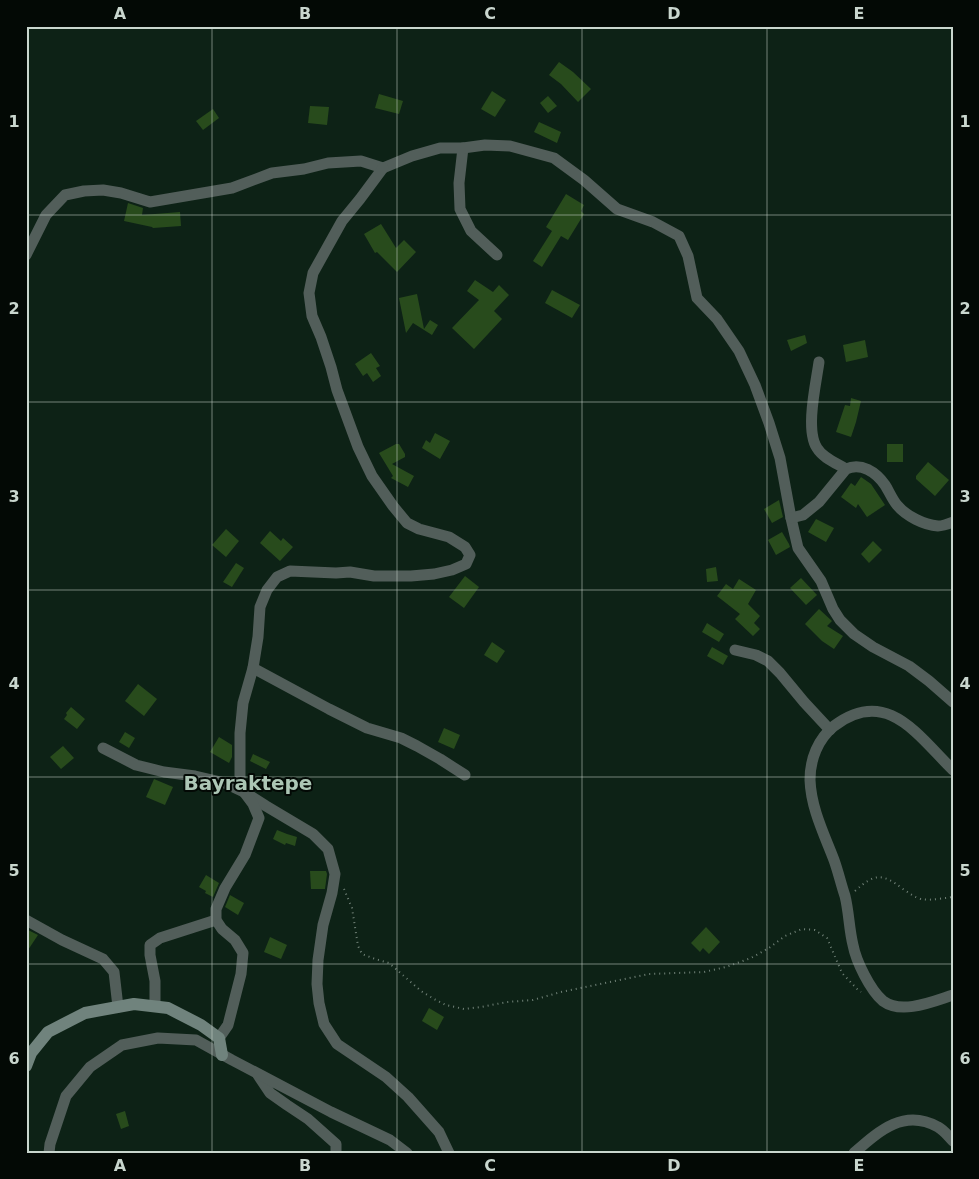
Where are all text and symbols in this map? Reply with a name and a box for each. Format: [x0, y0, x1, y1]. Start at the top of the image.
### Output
text: A [114, 4, 127, 23]
text: B [299, 4, 311, 23]
text: C [484, 4, 496, 23]
text: D [667, 4, 681, 23]
text: E [854, 4, 864, 23]
text: 1 [8, 112, 20, 131]
text: 1 [959, 112, 971, 131]
text: 2 [8, 299, 20, 318]
text: 2 [959, 299, 971, 318]
text: 3 [8, 487, 20, 506]
text: 3 [959, 487, 971, 506]
text: 4 [8, 674, 20, 693]
text: 4 [959, 674, 971, 693]
district label: Bayraktepe [184, 771, 312, 795]
text: 5 [8, 861, 20, 880]
text: 5 [959, 861, 971, 880]
text: 6 [8, 1049, 20, 1068]
text: 6 [959, 1049, 971, 1068]
text: A [114, 1156, 127, 1175]
text: B [299, 1156, 311, 1175]
text: C [484, 1156, 496, 1175]
text: D [667, 1156, 681, 1175]
text: E [854, 1156, 864, 1175]

